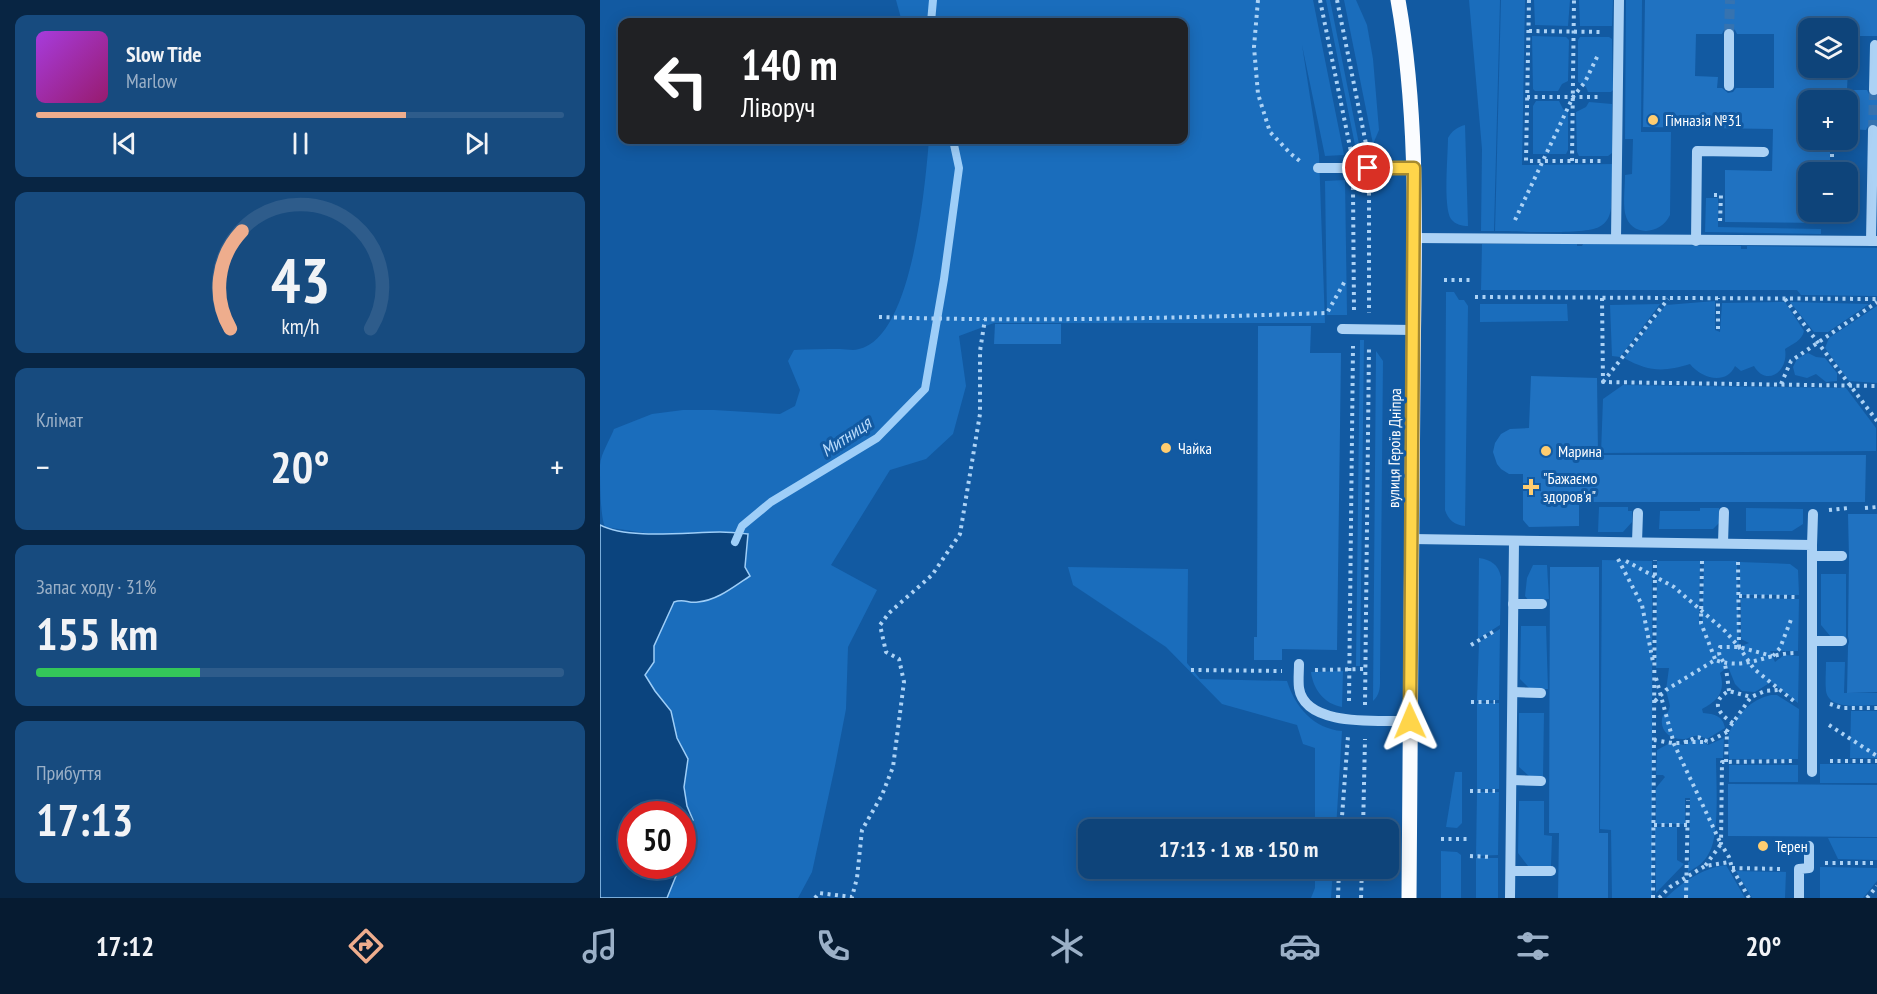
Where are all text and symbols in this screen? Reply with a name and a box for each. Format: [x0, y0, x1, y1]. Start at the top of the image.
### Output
map controls [1798, 18, 1858, 222]
button: layers [1798, 18, 1858, 78]
text: 140 m [741, 37, 838, 92]
text: Slow Tide [126, 40, 202, 68]
icon: left [642, 42, 720, 120]
text: Marlow [126, 68, 177, 94]
text: Ліворуч [741, 90, 815, 124]
button: + [1798, 90, 1858, 150]
place label: Гімназія №31 [1665, 110, 1742, 130]
marker: Гімназія №31 [1646, 113, 1660, 127]
icon: previous [108, 127, 141, 160]
icon: pause [284, 127, 317, 160]
icon: next [460, 127, 493, 160]
pin [1342, 142, 1393, 193]
icon: arrive [1351, 151, 1384, 184]
button: − [1798, 162, 1858, 222]
text: 43 [270, 240, 330, 321]
text: km/h [281, 313, 319, 341]
street label: вулиця Героїв Дніпра [1383, 388, 1405, 508]
text: Клімат [36, 407, 83, 433]
water label: Митниця [816, 410, 877, 462]
text: 20° [270, 437, 330, 495]
place label: Чайка [1178, 438, 1212, 458]
marker: Чайка [1159, 441, 1173, 455]
place label: Марина [1558, 441, 1602, 461]
marker: Марина [1539, 444, 1553, 458]
text: − [36, 445, 50, 488]
text: + [550, 445, 564, 488]
place label: "Бажаємо здоров'я" [1543, 468, 1597, 506]
marker: "Бажаємо здоров'я" [1524, 480, 1538, 494]
text: Запас ходу · 31% [36, 574, 156, 600]
text: 155 km [36, 604, 158, 662]
position arrow [1378, 689, 1442, 753]
text: Прибуття [36, 760, 101, 786]
text: 17:13 [36, 790, 133, 848]
speed limit sign: 50 [618, 801, 696, 879]
text: 17:13 · 1 хв · 150 m [1159, 835, 1318, 863]
place label: Терен [1775, 836, 1808, 856]
marker: Терен [1756, 839, 1770, 853]
icon: directions [345, 925, 387, 967]
icon: music [579, 925, 621, 967]
icon: phone [812, 925, 854, 967]
icon: climate [1046, 925, 1088, 967]
icon: car [1279, 925, 1321, 967]
icon: filters [1512, 925, 1554, 967]
text: 17:12 [96, 929, 154, 963]
text: 20° [1746, 929, 1781, 963]

